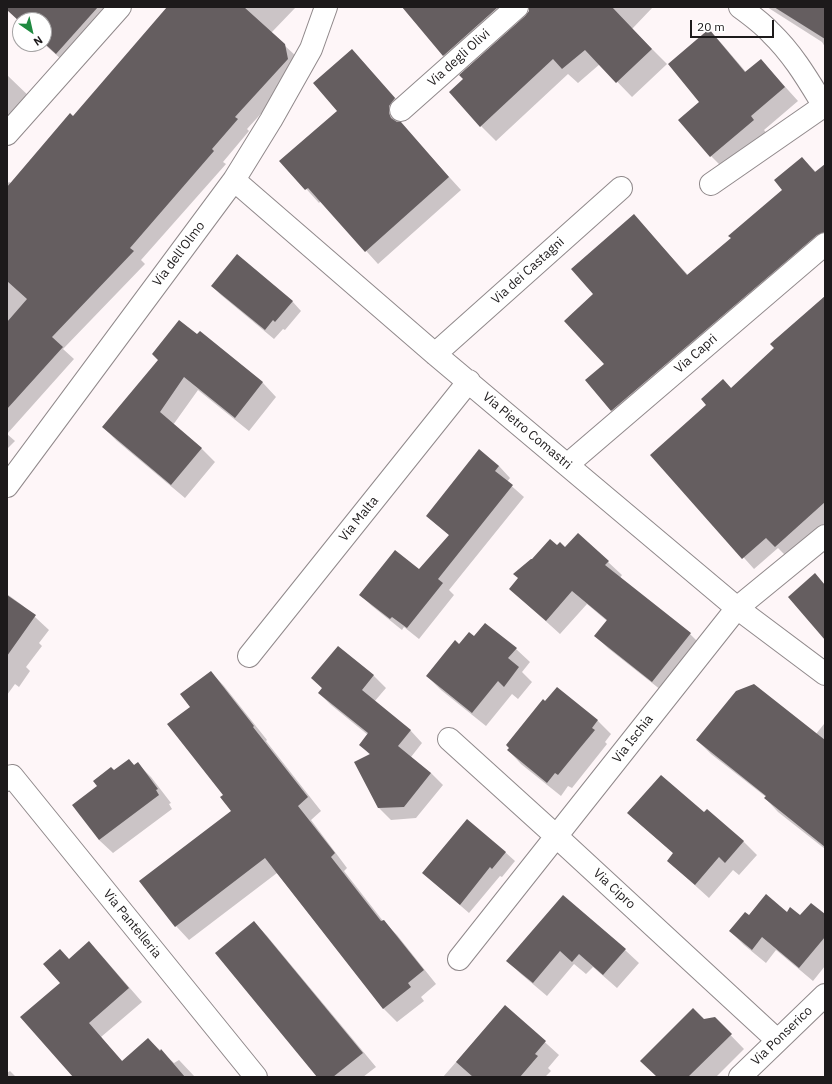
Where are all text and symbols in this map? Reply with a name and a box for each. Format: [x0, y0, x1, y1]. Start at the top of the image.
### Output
north arrow [12, 12, 52, 52]
scale bar [692, 12, 776, 38]
text: 20 m [697, 19, 725, 34]
street label: Via degli Olivi [425, 26, 493, 90]
text: N [31, 33, 45, 49]
street label: Via dell'Olmo [150, 218, 208, 290]
street label: Via dei Castagni [488, 234, 568, 308]
street label: Via Capri [671, 331, 721, 377]
street label: Via Pietro Comastri [479, 389, 575, 473]
street label: Via Malta [336, 493, 382, 545]
street label: Via Ischia [609, 712, 657, 766]
street label: Via Cipro [590, 866, 638, 912]
street label: Via Pantelleria [100, 886, 164, 962]
street label: Via Ponserico [748, 1003, 816, 1069]

